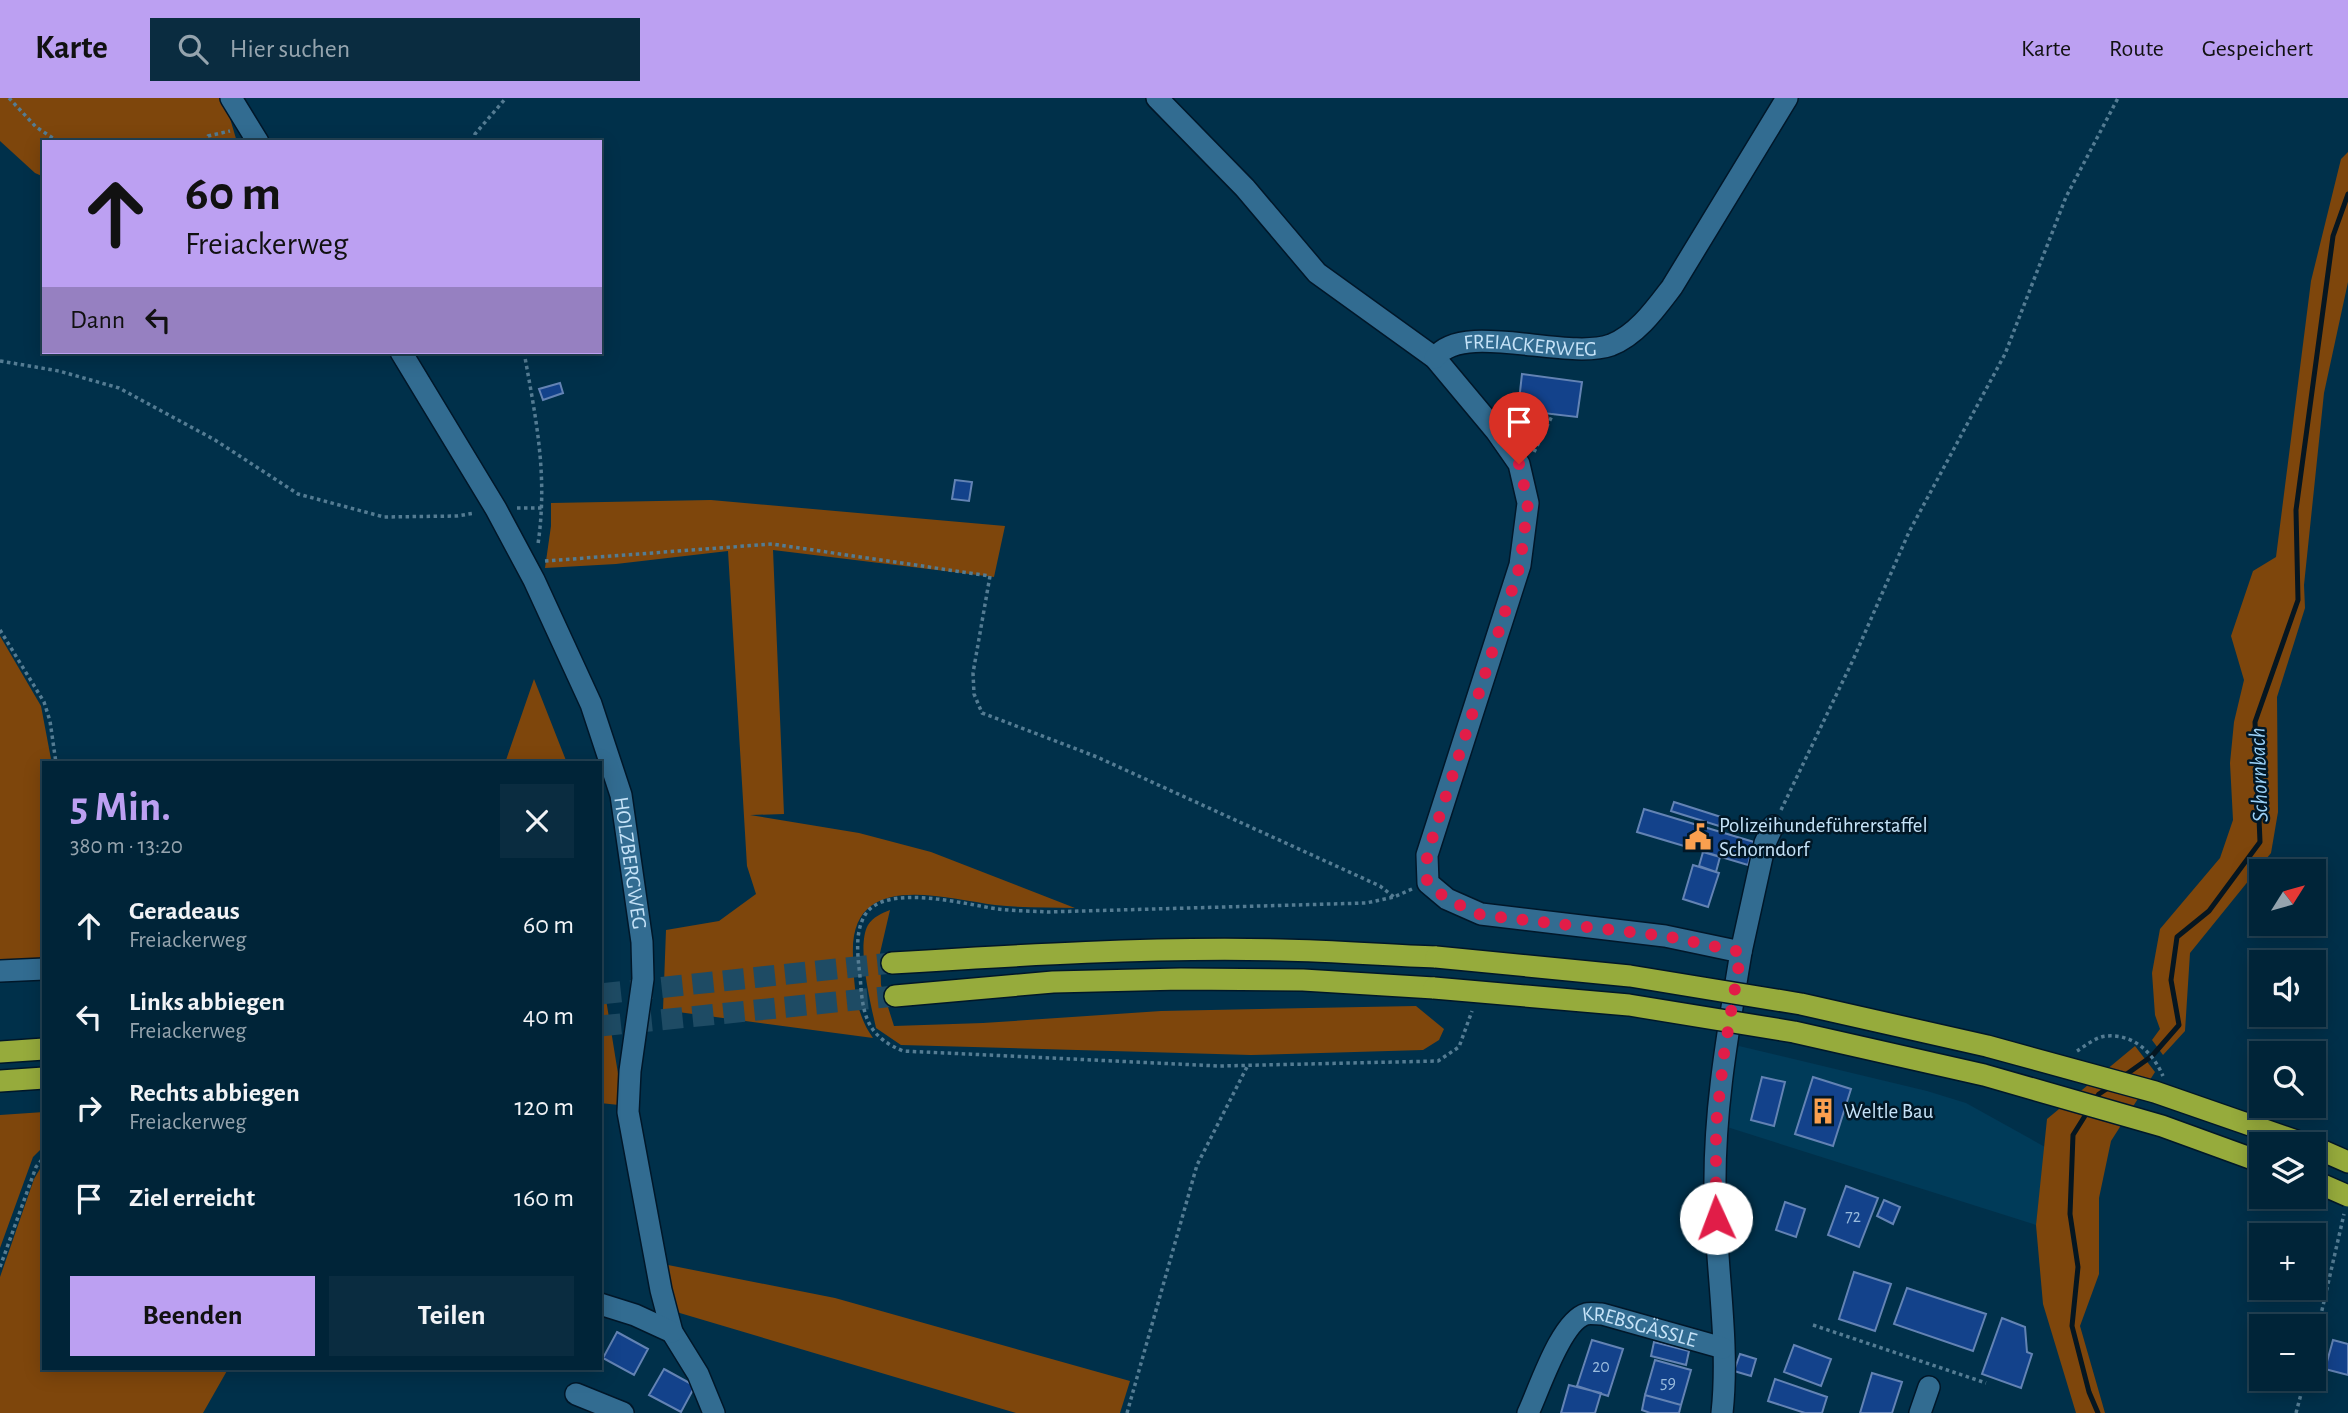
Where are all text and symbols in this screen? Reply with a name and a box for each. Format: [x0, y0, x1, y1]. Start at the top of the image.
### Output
search box [150, 18, 640, 81]
icon: search [174, 30, 212, 68]
text: Karte [35, 32, 108, 65]
text: Hier suchen [230, 36, 350, 62]
text: Karte [2021, 37, 2071, 61]
text: Route [2109, 37, 2164, 61]
text: Gespeichert [2202, 37, 2313, 61]
icon: ahead [70, 168, 161, 259]
text: 60 m [185, 170, 281, 219]
text: Freiackerweg [185, 228, 348, 260]
icon: left [139, 301, 177, 339]
text: Dann [70, 307, 125, 333]
street label: FREIACKERWEG [1463, 331, 1597, 360]
pin [1489, 392, 1549, 464]
icon: arrive [1500, 403, 1538, 441]
water label: Schornbach [2246, 727, 2273, 823]
button: close [500, 784, 574, 858]
text: 5 Min. [70, 786, 171, 828]
street label: HOLZBERGWEG [610, 795, 650, 931]
place label: Polizeihundeführerstaffel Schorndorf [1719, 815, 1928, 860]
public building icon: Polizeihundeführerstaffel Schorndorf [1683, 822, 1713, 852]
text: 380 m · 13:20 [70, 835, 183, 858]
north arrow [2249, 859, 2326, 936]
map controls [2249, 859, 2326, 1391]
text: Geradeaus [129, 898, 240, 924]
icon: ahead [70, 907, 108, 945]
text: 60 m [523, 912, 574, 938]
text: Freiackerweg [129, 929, 246, 952]
button: sound [2249, 950, 2326, 1027]
text: Links abbiegen [129, 989, 285, 1015]
icon: left [70, 998, 108, 1036]
text: 40 m [523, 1003, 574, 1029]
text: Freiackerweg [129, 1020, 246, 1043]
button: search [2249, 1041, 2326, 1118]
text: Rechts abbiegen [129, 1080, 300, 1106]
icon: right [70, 1089, 108, 1127]
text: 120 m [514, 1094, 574, 1120]
building icon: Weltle Bau [1808, 1096, 1838, 1126]
place label: Weltle Bau [1844, 1101, 1934, 1122]
text: Freiackerweg [129, 1111, 246, 1134]
button: layers [2249, 1132, 2326, 1209]
icon: arrive [70, 1180, 108, 1218]
position arrow [1679, 1181, 1753, 1255]
text: Ziel erreicht [129, 1185, 255, 1211]
text: 160 m [514, 1185, 574, 1211]
house number: 72 [1845, 1208, 1861, 1226]
button: + [2249, 1223, 2326, 1300]
button: Beenden [70, 1276, 315, 1356]
button: Teilen [329, 1276, 574, 1356]
street label: KREBSGÄSSLE [1581, 1303, 1699, 1351]
button: − [2249, 1314, 2326, 1391]
house number: 20 [1592, 1358, 1610, 1376]
house number: 59 [1660, 1374, 1676, 1392]

